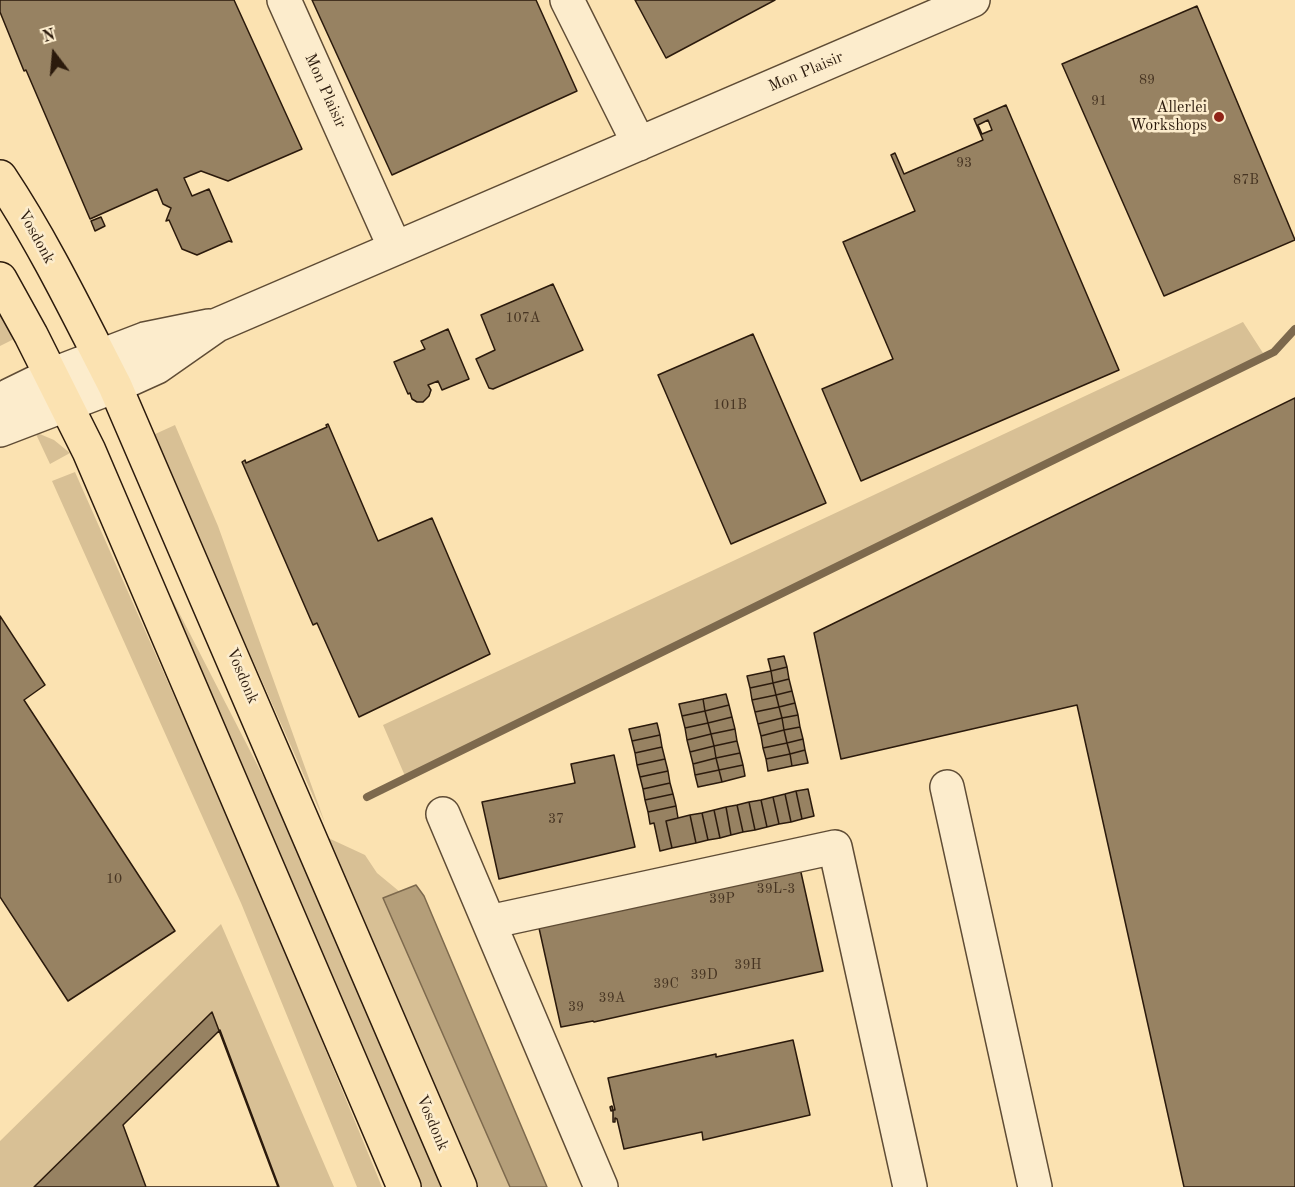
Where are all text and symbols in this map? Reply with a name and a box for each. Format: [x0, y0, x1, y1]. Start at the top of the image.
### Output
north arrow [24, 24, 84, 84]
text: N [41, 27, 57, 46]
street label: Mon Plaisir [766, 48, 846, 96]
street label: Mon Plaisir [300, 51, 350, 131]
house number: 89 [1139, 72, 1155, 88]
house number: 91 [1091, 93, 1107, 109]
place label: Allerlei Workshops [1130, 98, 1207, 136]
marker: Allerlei Workshops [1212, 110, 1226, 124]
house number: 93 [956, 155, 972, 171]
house number: 87B [1233, 172, 1259, 188]
street label: Vosdonk [13, 207, 59, 267]
house number: 107A [505, 310, 541, 326]
house number: 101B [713, 397, 747, 413]
street label: Vosdonk [222, 645, 262, 707]
house number: 37 [548, 811, 564, 827]
house number: 10 [106, 871, 122, 887]
house number: 39L-3 [757, 881, 795, 897]
house number: 39P [709, 891, 735, 907]
house number: 39H [734, 957, 762, 973]
house number: 39D [690, 967, 718, 983]
house number: 39C [653, 976, 679, 992]
house number: 39A [599, 990, 625, 1006]
house number: 39 [568, 999, 584, 1015]
street label: Vosdonk [412, 1092, 452, 1154]

